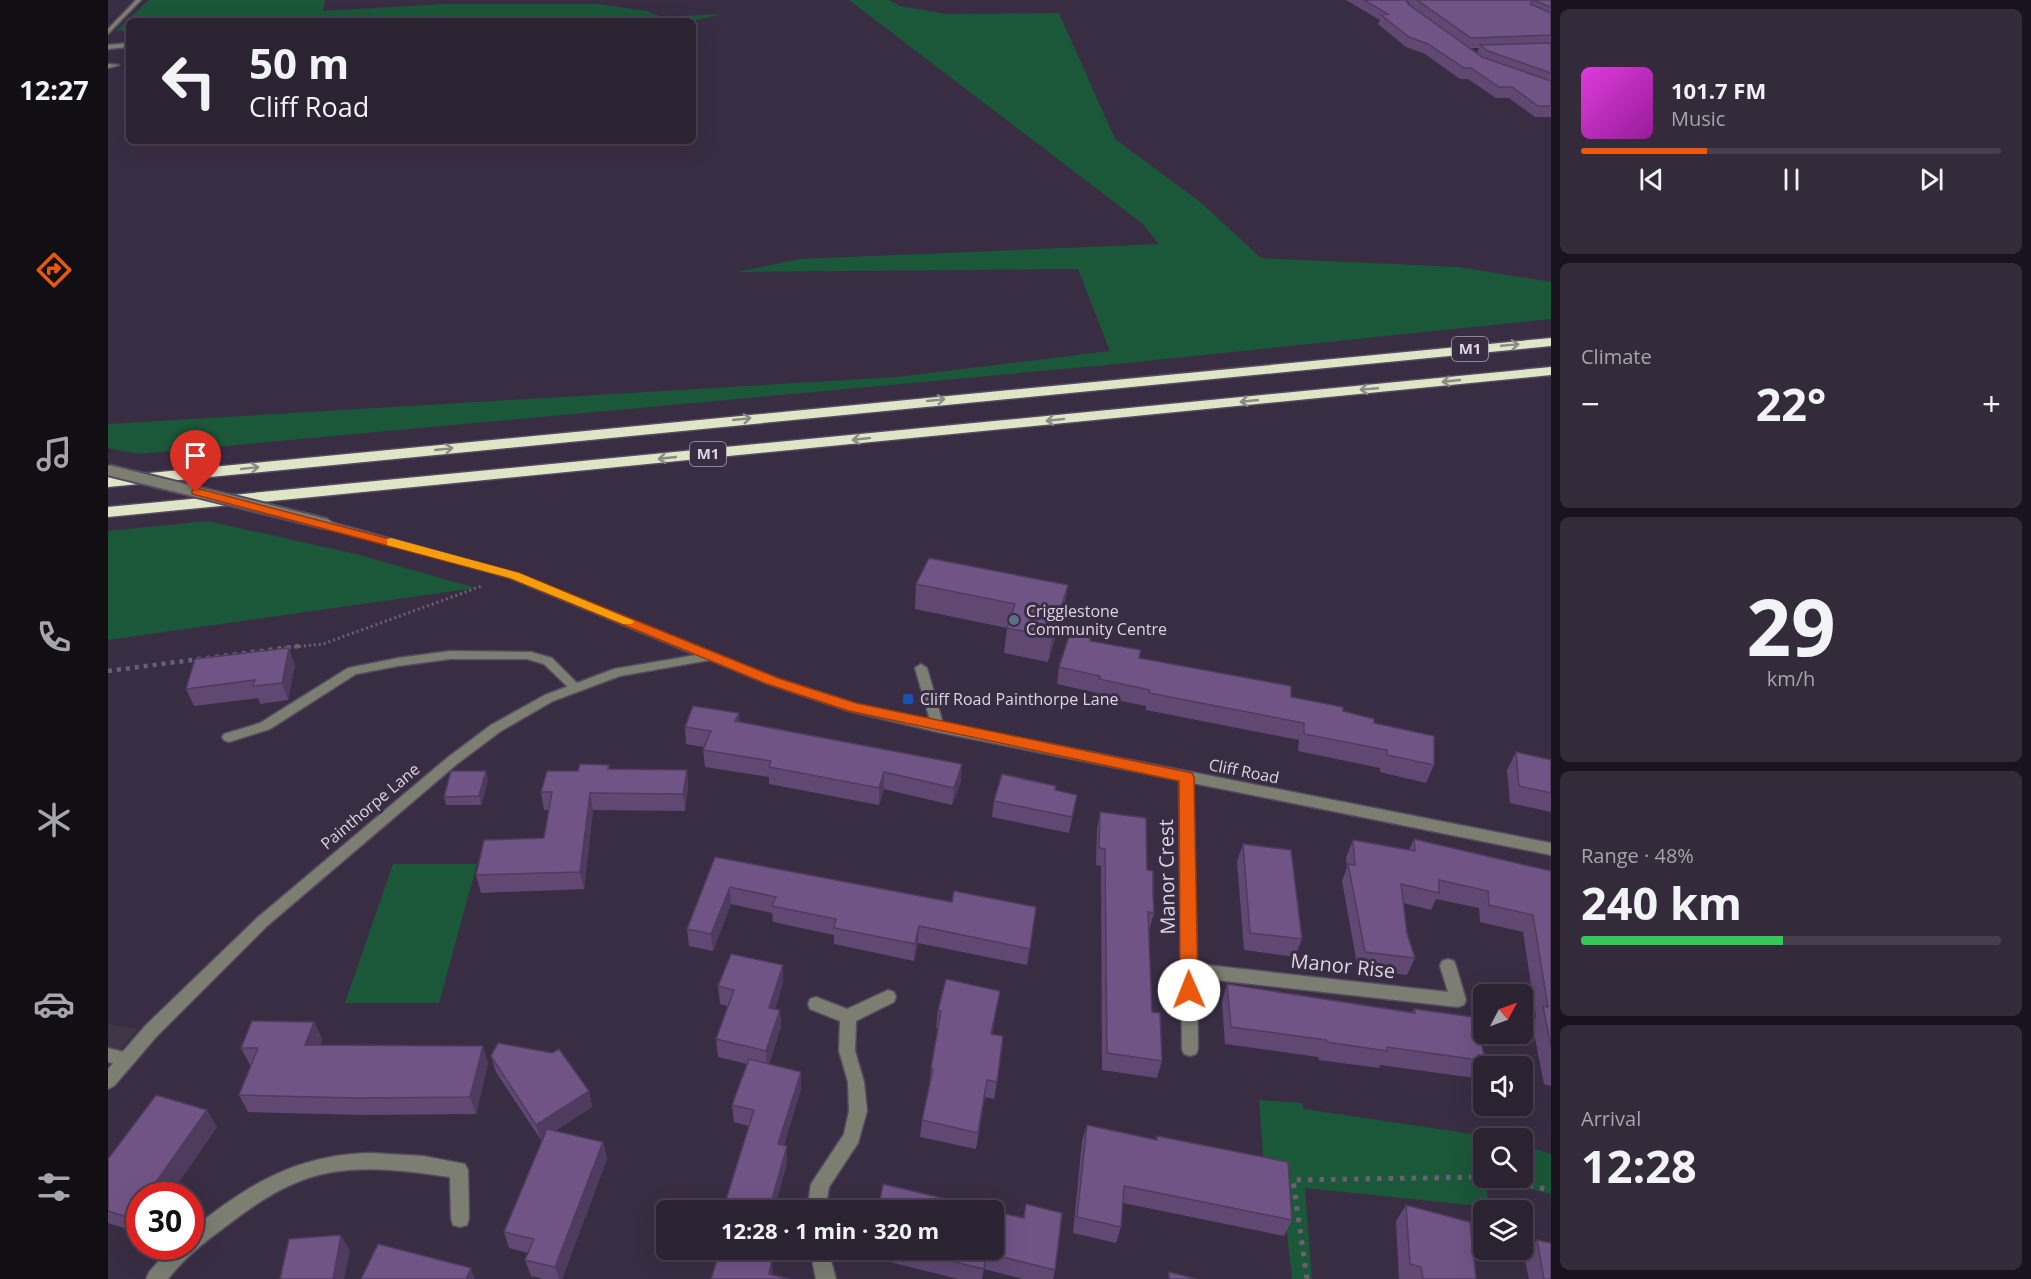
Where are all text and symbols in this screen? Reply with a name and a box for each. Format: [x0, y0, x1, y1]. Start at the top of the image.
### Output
text: 50 m [249, 34, 349, 91]
icon: left [150, 42, 228, 120]
text: 12:27 [19, 71, 89, 108]
text: 101.7 FM [1671, 75, 1766, 105]
text: Cliff Road [249, 88, 369, 125]
text: Music [1671, 105, 1725, 132]
icon: previous [1635, 163, 1668, 196]
icon: pause [1775, 163, 1808, 196]
icon: next [1915, 163, 1948, 196]
icon: directions [33, 249, 75, 291]
road number: M1 [1452, 337, 1488, 361]
one-way arrow [1500, 339, 1520, 350]
text: Climate [1581, 343, 1652, 370]
text: 22° [1756, 373, 1826, 434]
one-way arrow [1442, 376, 1462, 387]
text: − [1581, 381, 1600, 426]
text: + [1982, 381, 2001, 426]
one-way arrow [1360, 384, 1380, 395]
one-way arrow [926, 394, 946, 405]
one-way arrow [1239, 396, 1259, 407]
one-way arrow [732, 413, 752, 424]
one-way arrow [1045, 415, 1065, 426]
pin [170, 430, 221, 492]
icon: music [33, 433, 75, 475]
one-way arrow [851, 434, 871, 445]
icon: arrive [179, 439, 212, 472]
road number: M1 [690, 442, 726, 466]
one-way arrow [433, 443, 453, 454]
one-way arrow [657, 453, 677, 464]
one-way arrow [239, 462, 259, 473]
text: 29 [1746, 573, 1836, 679]
place label: Crigglestone Community Centre [1026, 600, 1167, 640]
marker: Crigglestone Community Centre [1007, 613, 1021, 627]
icon: phone [33, 616, 75, 658]
text: km/h [1767, 665, 1815, 692]
place label: Cliff Road Painthorpe Lane [920, 688, 1118, 710]
marker: Cliff Road Painthorpe Lane [901, 692, 915, 706]
street label: Cliff Road [1207, 753, 1281, 789]
street label: Painthorpe Lane [316, 758, 424, 854]
icon: climate [33, 799, 75, 841]
street label: Manor Crest [1152, 819, 1181, 935]
text: Range · 48% [1581, 842, 1694, 869]
text: 240 km [1581, 872, 1742, 933]
street label: Manor Rise [1289, 947, 1397, 984]
position arrow [1157, 958, 1221, 1022]
icon: car [33, 983, 75, 1025]
north arrow [1473, 984, 1533, 1044]
map controls [1473, 984, 1533, 1260]
button: sound [1473, 1056, 1533, 1116]
text: Arrival [1581, 1105, 1641, 1132]
button: search [1473, 1128, 1533, 1188]
text: 12:28 [1581, 1135, 1697, 1196]
icon: filters [33, 1166, 75, 1208]
speed limit sign: 30 [126, 1182, 204, 1260]
button: layers [1473, 1200, 1533, 1260]
text: 12:28 · 1 min · 320 m [721, 1215, 939, 1245]

